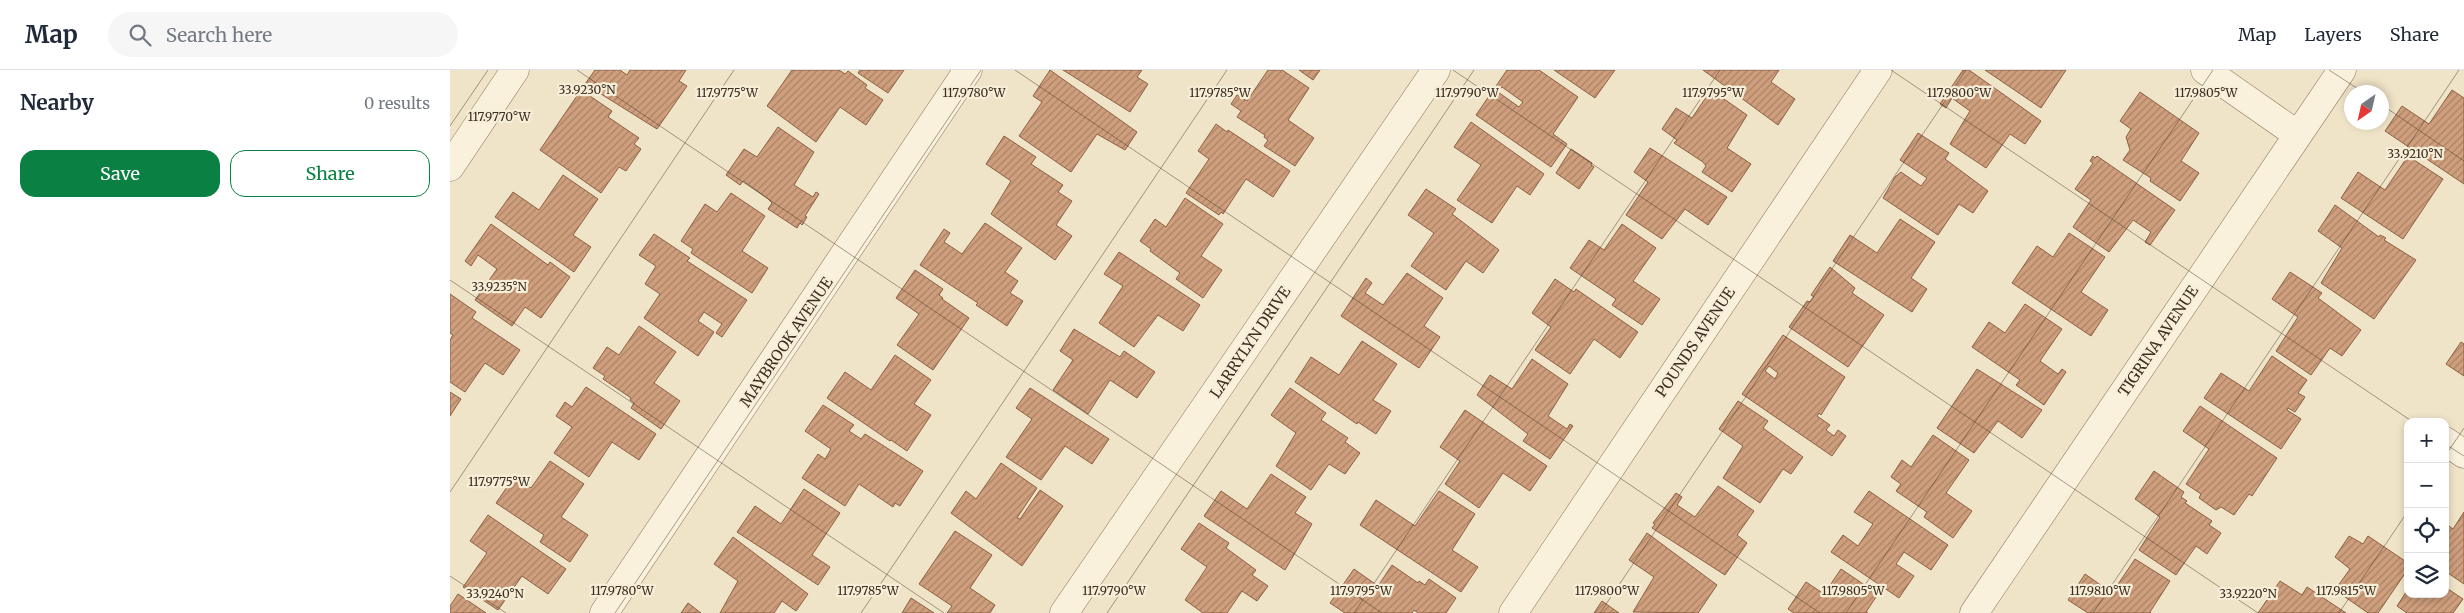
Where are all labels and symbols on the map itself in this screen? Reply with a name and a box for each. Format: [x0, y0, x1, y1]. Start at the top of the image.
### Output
text: 33.9230°N [558, 82, 616, 97]
text: 117.9775°W [696, 85, 759, 100]
text: 117.9780°W [942, 85, 1007, 100]
text: 117.9785°W [1189, 85, 1252, 100]
text: 117.9790°W [1435, 85, 1500, 100]
text: 117.9795°W [1682, 85, 1745, 100]
text: 117.9800°W [1927, 85, 1992, 100]
text: 117.9805°W [2174, 85, 2239, 100]
north arrow [2344, 85, 2389, 130]
text: 117.9770°W [468, 109, 531, 124]
text: 33.9210°N [2387, 146, 2443, 161]
street label: MAYBROOK AVENUE [735, 273, 837, 411]
text: 33.9235°N [471, 279, 528, 294]
street label: LARRYLYN DRIVE [1206, 282, 1295, 401]
street label: TIGRINA AVENUE [2114, 282, 2202, 400]
street label: POUNDS AVENUE [1651, 283, 1739, 401]
text: 117.9775°W [468, 474, 531, 489]
text: 117.9780°W [590, 583, 655, 598]
text: 117.9785°W [837, 583, 900, 598]
text: 117.9790°W [1082, 583, 1147, 598]
text: 117.9795°W [1330, 583, 1393, 598]
text: 117.9800°W [1575, 583, 1640, 598]
text: 117.9805°W [1821, 583, 1886, 598]
text: 117.9810°W [2069, 583, 2132, 598]
text: 117.9815°W [2316, 583, 2377, 598]
text: 33.9240°N [466, 586, 525, 601]
text: 33.9220°N [2219, 586, 2277, 601]

